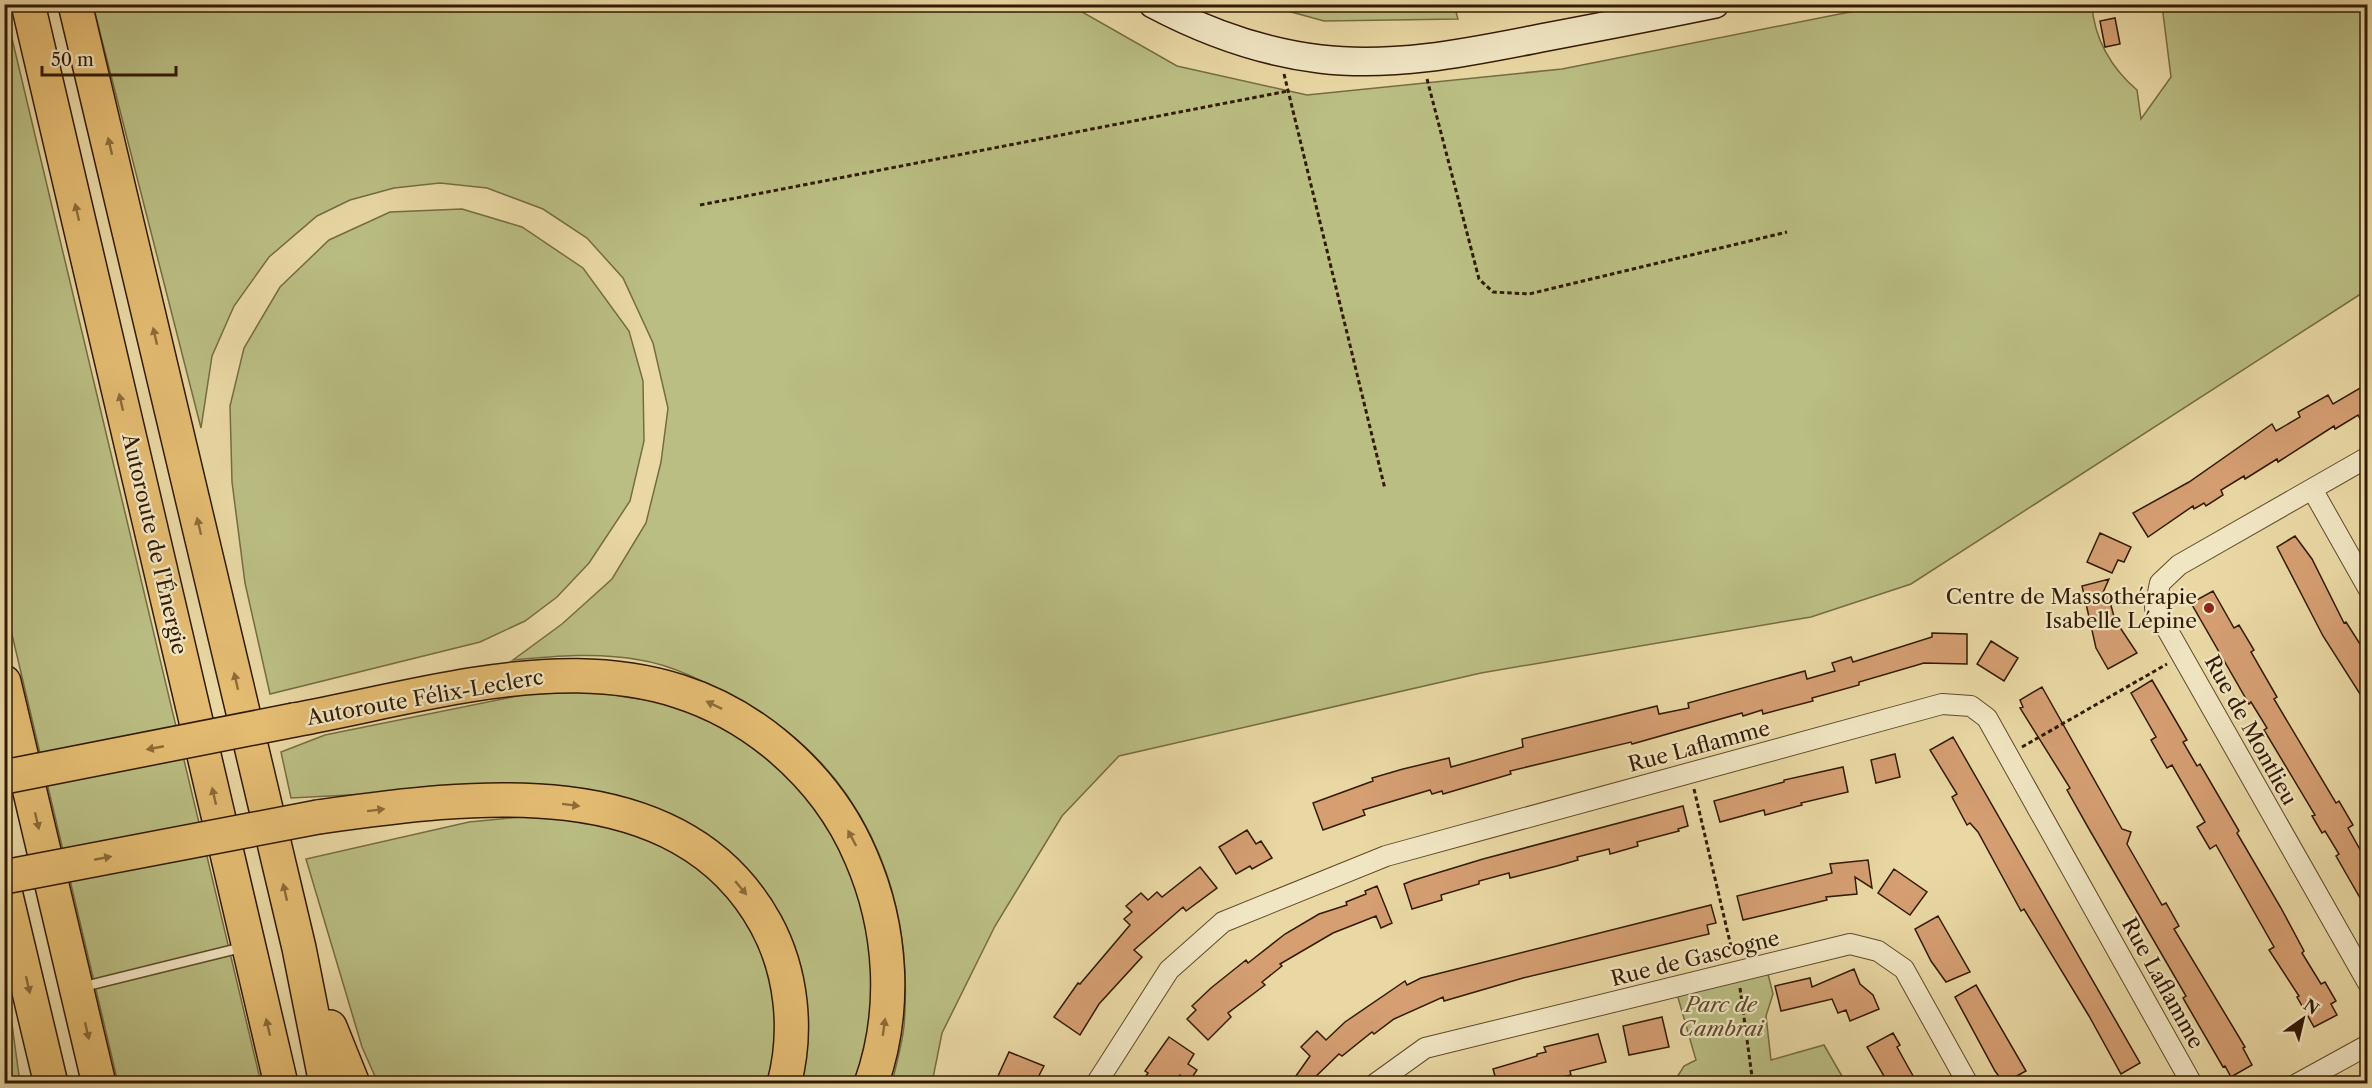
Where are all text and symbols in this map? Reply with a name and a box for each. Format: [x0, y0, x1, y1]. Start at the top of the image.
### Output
scale bar [42, 39, 176, 77]
text: 50 m [51, 49, 94, 71]
one-way arrow [104, 137, 114, 156]
one-way arrow [72, 202, 81, 221]
one-way arrow [149, 327, 159, 345]
one-way arrow [116, 392, 126, 411]
street label: Autoroute de l'Énergie [117, 430, 193, 657]
one-way arrow [193, 517, 203, 535]
place label: Centre de Massothérapie Isabelle Lépine [1946, 584, 2197, 633]
marker: Centre de Massothérapie Isabelle Lépine [2202, 601, 2216, 615]
street label: Rue de Montlieu [2200, 651, 2303, 809]
street label: Autoroute Félix-Leclerc [304, 664, 545, 730]
one-way arrow [230, 672, 240, 690]
one-way arrow [705, 701, 722, 710]
street label: Rue Laflamme [1625, 715, 1773, 777]
one-way arrow [145, 744, 164, 753]
one-way arrow [208, 787, 218, 805]
one-way arrow [561, 800, 580, 810]
one-way arrow [367, 805, 386, 814]
one-way arrow [33, 812, 43, 830]
one-way arrow [847, 829, 857, 846]
one-way arrow [94, 853, 113, 862]
one-way arrow [735, 880, 747, 895]
one-way arrow [280, 882, 290, 901]
street label: Rue Laflamme [2117, 913, 2209, 1053]
street label: Rue de Gascogne [1608, 925, 1782, 991]
one-way arrow [23, 976, 33, 994]
north arrow [2273, 989, 2333, 1049]
park label: Parc de Cambrai [1679, 992, 1765, 1041]
text: N [2300, 994, 2323, 1019]
one-way arrow [262, 1017, 272, 1036]
one-way arrow [880, 1017, 889, 1036]
one-way arrow [83, 1022, 92, 1041]

